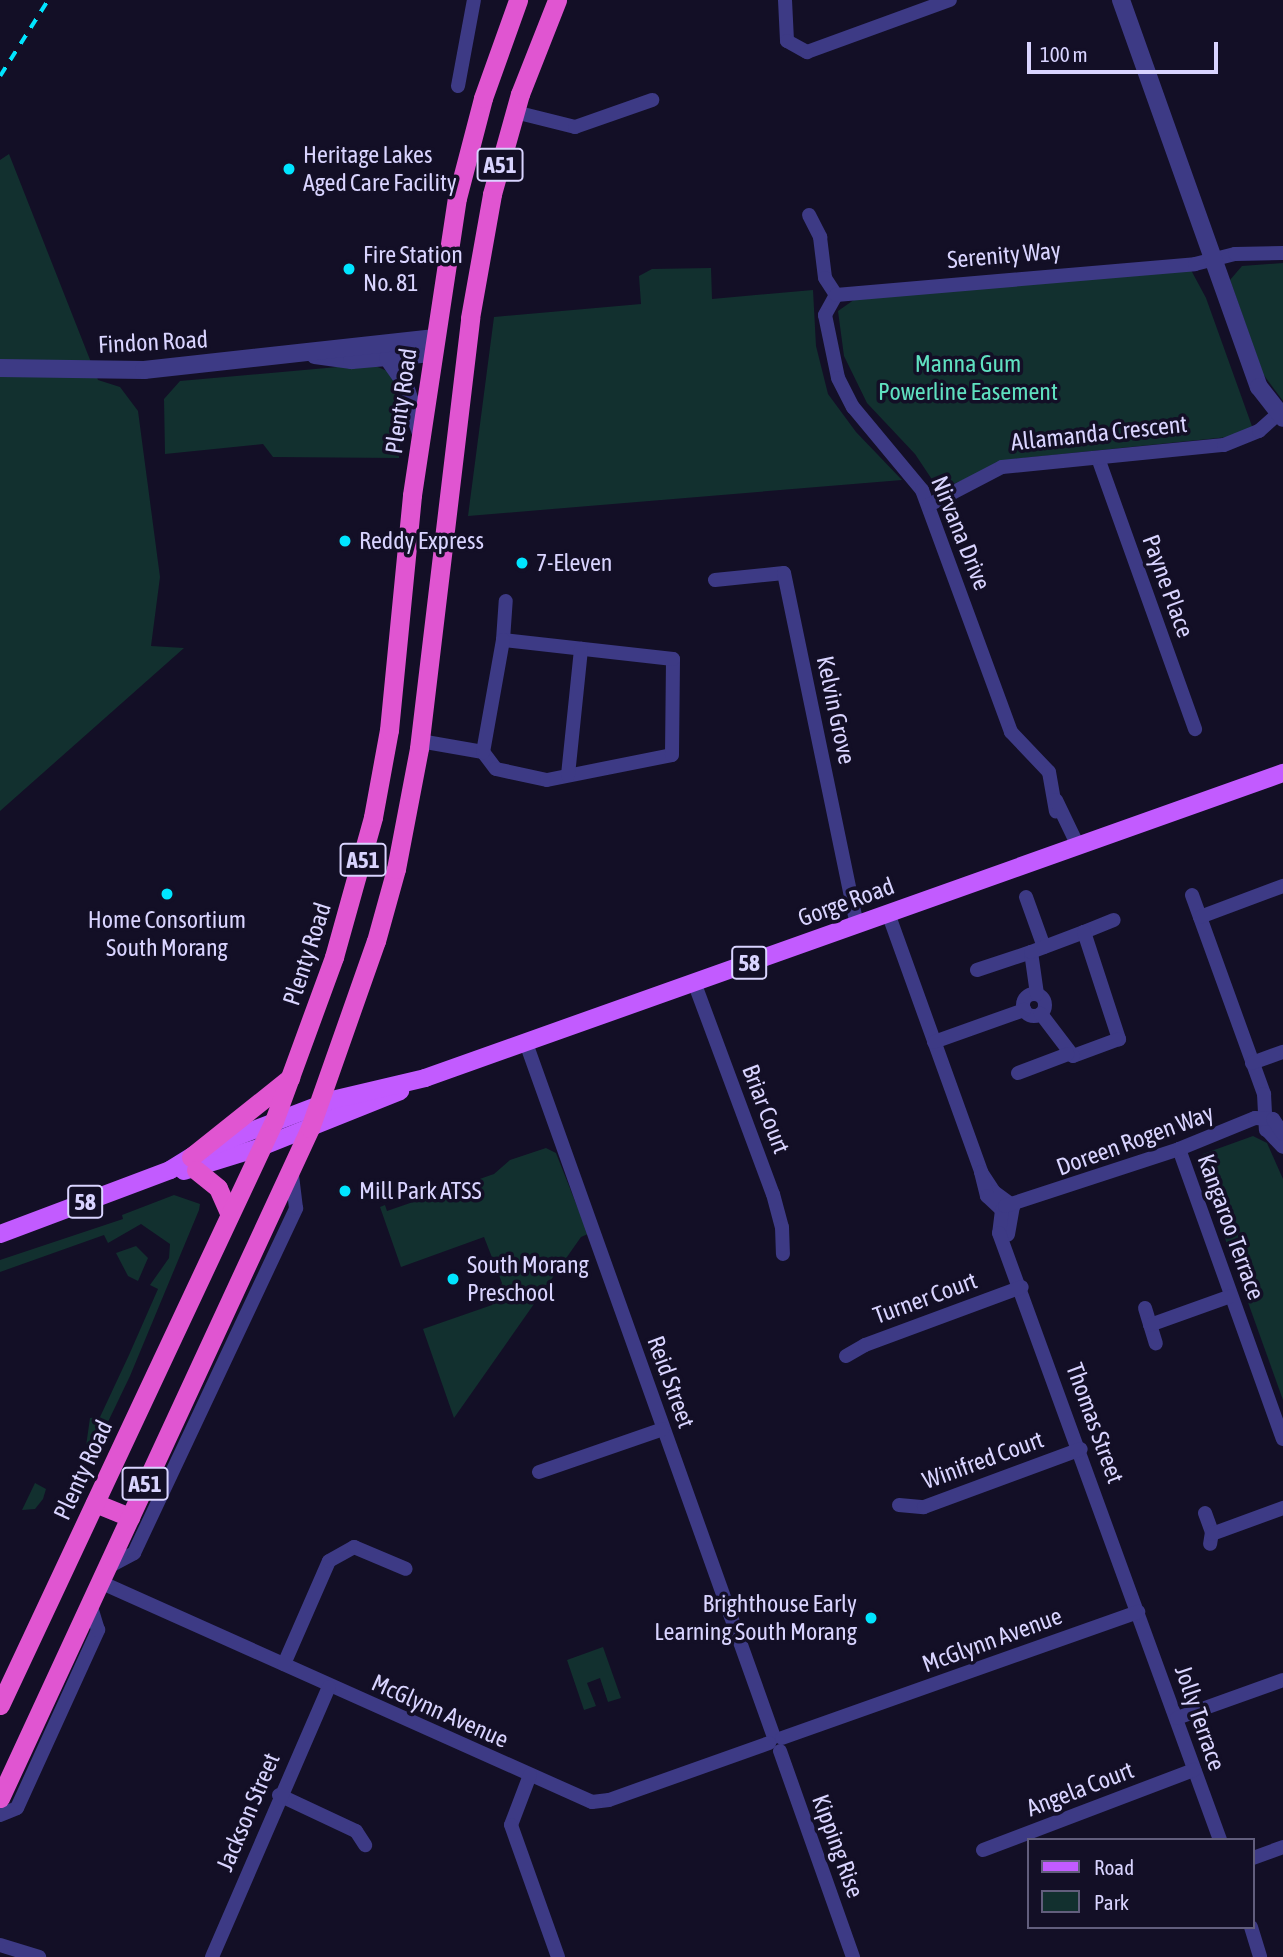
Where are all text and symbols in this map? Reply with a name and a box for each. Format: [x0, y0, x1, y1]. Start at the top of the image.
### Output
scale bar [1031, 28, 1222, 72]
text: 100 m [1040, 42, 1088, 66]
place label: Heritage Lakes Aged Care Facility [303, 141, 457, 197]
road number: A51 [476, 146, 524, 184]
marker: Heritage Lakes Aged Care Facility [281, 161, 297, 177]
street label: Serenity Way [946, 236, 1062, 274]
place label: Fire Station No. 81 [363, 241, 463, 297]
marker: Fire Station No. 81 [341, 261, 357, 277]
street label: Findon Road [97, 325, 209, 359]
street label: Plenty Road [379, 346, 423, 456]
park label: Manna Gum Powerline Easement [878, 350, 1058, 406]
street label: Allamanda Crescent [1009, 409, 1189, 457]
street label: Nirvana Drive [925, 472, 997, 594]
place label: Reddy Express [359, 527, 484, 555]
street label: Payne Place [1136, 531, 1200, 641]
marker: Reddy Express [337, 533, 353, 549]
place label: 7-Eleven [536, 549, 612, 577]
marker: 7-Eleven [514, 555, 530, 571]
street label: Kelvin Grove [810, 653, 862, 767]
road number: A51 [338, 840, 388, 880]
street label: Gorge Road [794, 871, 898, 933]
marker: Home Consortium South Morang [159, 886, 175, 902]
street label: Plenty Road [277, 899, 337, 1009]
place label: Home Consortium South Morang [88, 906, 246, 962]
road number: 58 [730, 944, 768, 982]
street label: Briar Court [736, 1060, 796, 1158]
street label: Doreen Rogen Way [1053, 1098, 1217, 1182]
street label: Kangaroo Terrace [1191, 1150, 1271, 1304]
place label: Mill Park ATSS [359, 1177, 481, 1205]
road number: 58 [66, 1182, 104, 1222]
marker: Mill Park ATSS [337, 1183, 353, 1199]
place label: South Morang Preschool [467, 1251, 589, 1307]
street label: Turner Court [869, 1266, 981, 1330]
marker: South Morang Preschool [445, 1271, 461, 1287]
street label: Reid Street [641, 1332, 701, 1432]
street label: Thomas Street [1060, 1359, 1130, 1487]
street label: Plenty Road [47, 1416, 119, 1524]
street label: Winifred Court [919, 1425, 1047, 1495]
road number: A51 [120, 1464, 170, 1504]
place label: Brighthouse Early Learning South Morang [654, 1590, 857, 1646]
street label: McGlynn Avenue [918, 1601, 1066, 1679]
marker: Brighthouse Early Learning South Morang [863, 1610, 879, 1626]
street label: Jolly Terrace [1169, 1662, 1231, 1774]
street label: McGlynn Avenue [367, 1668, 513, 1754]
street label: Jackson Street [210, 1749, 286, 1875]
street label: Angela Court [1022, 1755, 1138, 1823]
street label: Kipping Rise [806, 1790, 870, 1902]
legend [1028, 1838, 1255, 1929]
text: Road [1094, 1855, 1134, 1879]
text: Park [1094, 1890, 1129, 1914]

